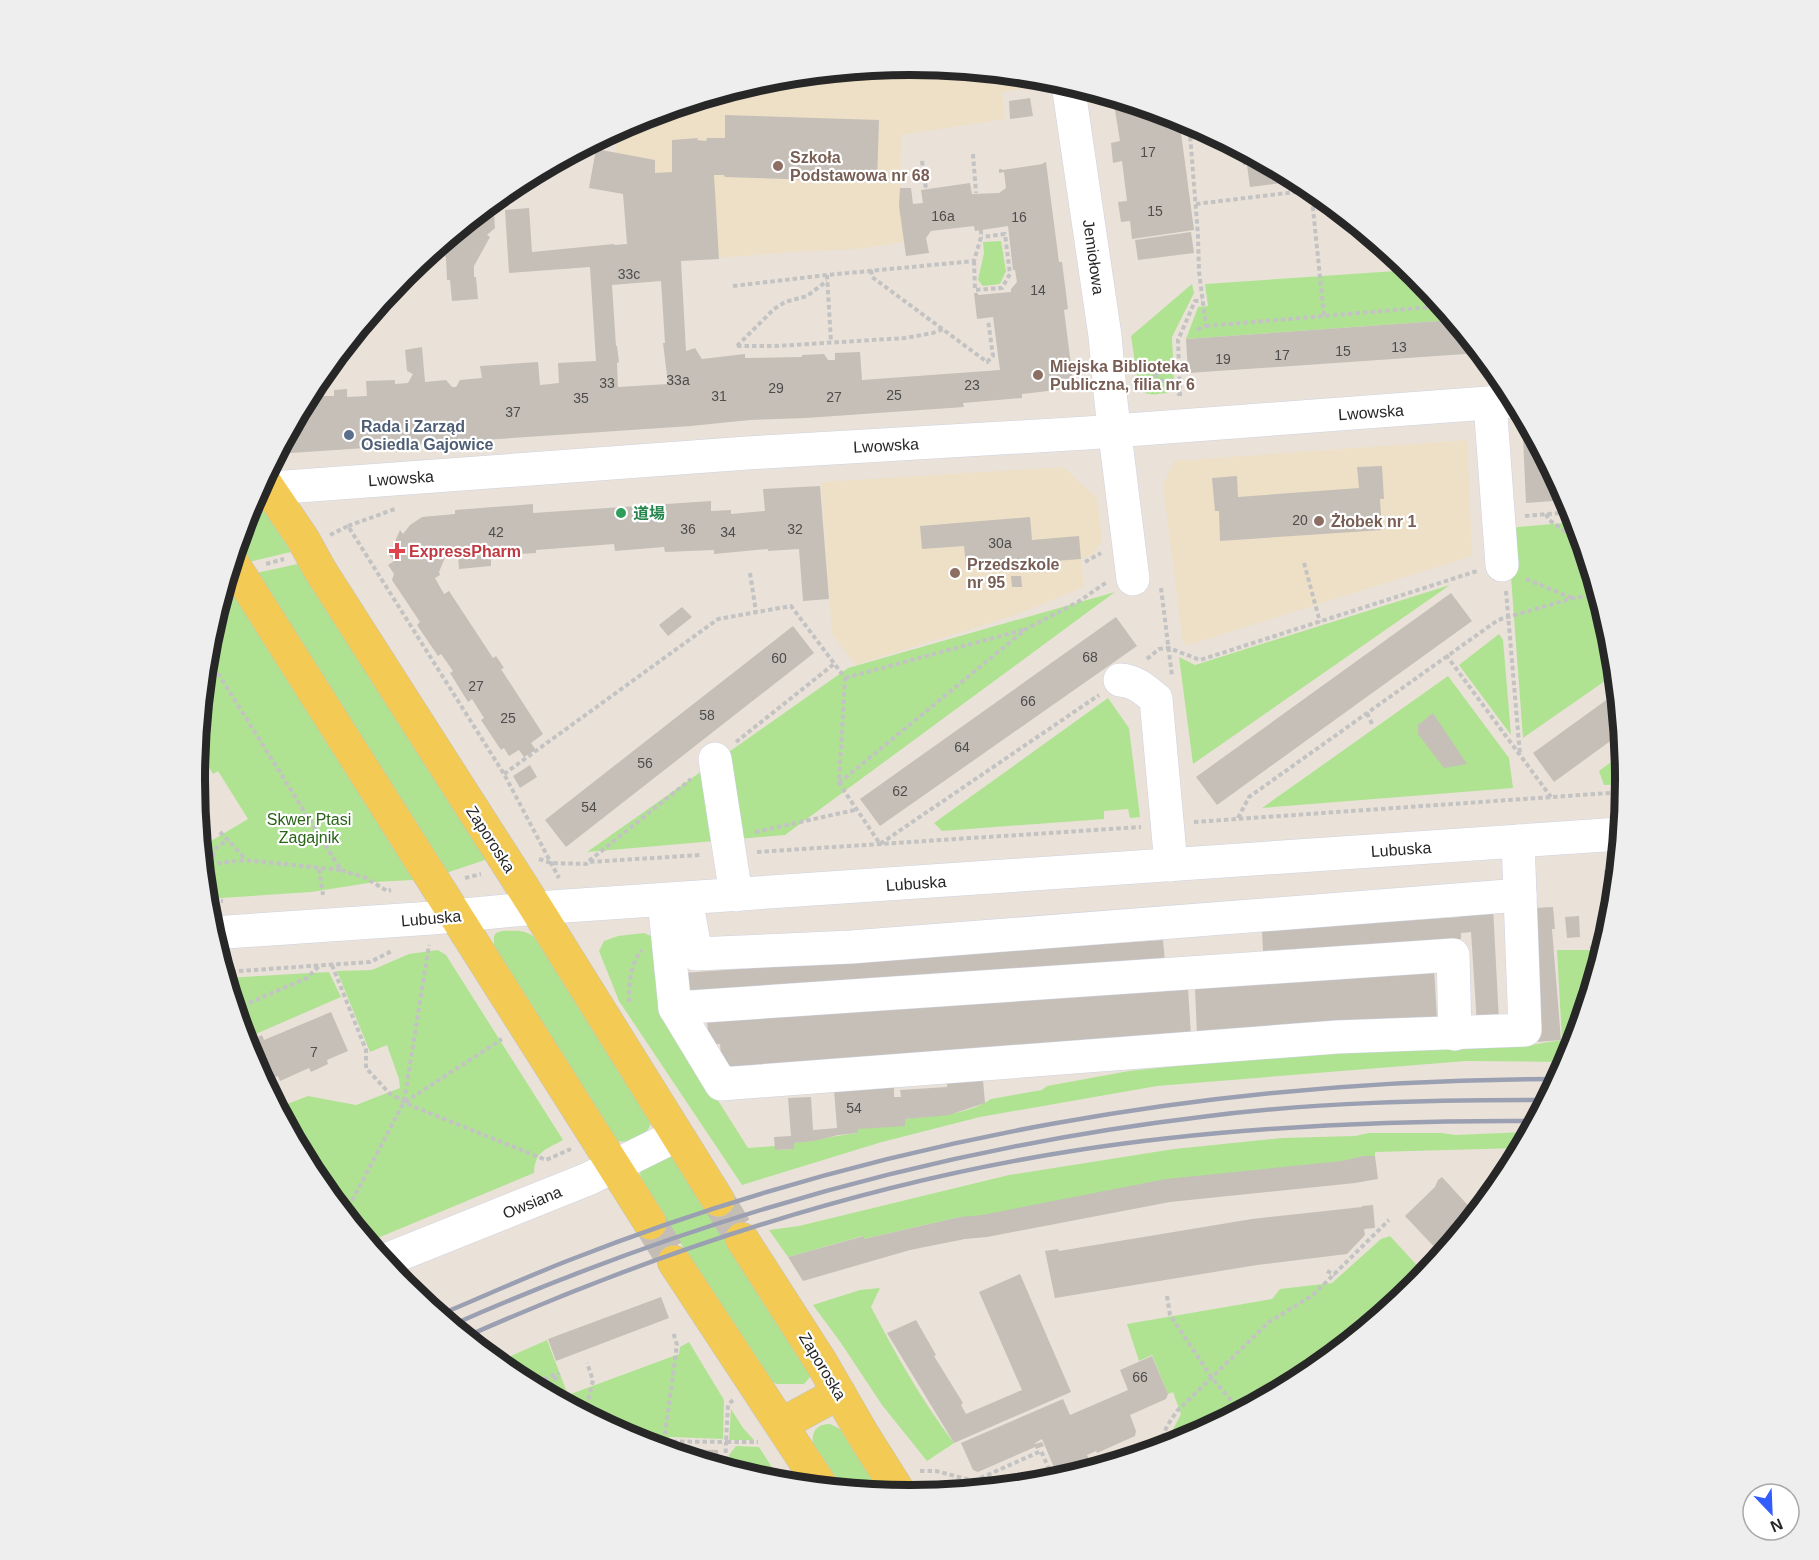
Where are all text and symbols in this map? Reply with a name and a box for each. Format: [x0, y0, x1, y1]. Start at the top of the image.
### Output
house number: 17 [1140, 144, 1156, 160]
place label: Szkoła Podstawowa nr 68 [790, 149, 930, 184]
marker: Szkoła Podstawowa nr 68 [771, 159, 785, 173]
house number: 15 [1147, 203, 1163, 219]
house number: 16a [931, 208, 955, 224]
house number: 16 [1011, 209, 1027, 225]
street label: Jemiołowa [1080, 218, 1107, 296]
house number: 33c [618, 266, 640, 282]
house number: 14 [1030, 282, 1046, 298]
house number: 13 [1391, 339, 1407, 355]
house number: 15 [1335, 343, 1351, 359]
house number: 17 [1274, 347, 1290, 363]
house number: 19 [1215, 351, 1231, 367]
place label: Miejska Biblioteka Publiczna, filia nr 6 [1050, 358, 1195, 393]
marker: Miejska Biblioteka Publiczna, filia nr 6 [1031, 368, 1045, 382]
house number: 33a [666, 372, 690, 388]
house number: 33 [599, 375, 615, 391]
house number: 23 [964, 377, 980, 393]
house number: 29 [768, 380, 784, 396]
house number: 25 [886, 387, 902, 403]
house number: 31 [711, 388, 727, 404]
house number: 27 [826, 389, 842, 405]
house number: 35 [573, 390, 589, 406]
street label: Lwowska [1338, 402, 1405, 423]
house number: 37 [505, 404, 521, 420]
place label: Rada i Zarząd Osiedla Gajowice [361, 418, 494, 453]
marker: Rada i Zarząd Osiedla Gajowice [342, 428, 356, 442]
street label: Lwowska [853, 435, 919, 456]
street label: Lwowska [368, 468, 435, 489]
place label: 道場 [633, 505, 665, 522]
marker: 道場 [614, 506, 628, 520]
house number: 20 [1292, 512, 1308, 528]
place label: Żłobek nr 1 [1331, 513, 1416, 530]
marker: Żłobek nr 1 [1312, 514, 1326, 528]
house number: 36 [680, 521, 696, 537]
house number: 32 [787, 521, 803, 537]
house number: 42 [488, 524, 504, 540]
house number: 34 [720, 524, 736, 540]
house number: 30a [988, 535, 1012, 551]
place label: ExpressPharm [409, 543, 521, 560]
marker: ExpressPharm [390, 544, 404, 558]
place label: Przedszkole nr 95 [967, 556, 1060, 591]
marker: Przedszkole nr 95 [948, 566, 962, 580]
house number: 68 [1082, 649, 1098, 665]
house number: 60 [771, 650, 787, 666]
house number: 27 [468, 678, 484, 694]
house number: 66 [1020, 693, 1036, 709]
house number: 58 [699, 707, 715, 723]
house number: 25 [500, 710, 516, 726]
house number: 64 [954, 739, 970, 755]
house number: 56 [637, 755, 653, 771]
house number: 62 [892, 783, 908, 799]
house number: 54 [581, 799, 597, 815]
street label: Zaporoska [463, 803, 518, 876]
park label: Skwer Ptasi Zagajnik [267, 811, 351, 846]
street label: Lubuska [1370, 839, 1432, 860]
street label: Lubuska [885, 873, 947, 894]
street label: Lubuska [400, 907, 462, 930]
house number: 7 [310, 1044, 318, 1060]
house number: 54 [846, 1100, 862, 1116]
street label: Owsiana [500, 1183, 564, 1222]
street label: Zaporoska [796, 1329, 849, 1403]
house number: 66 [1132, 1369, 1148, 1385]
north arrow [1741, 1482, 1801, 1542]
text: N [1768, 1515, 1785, 1535]

